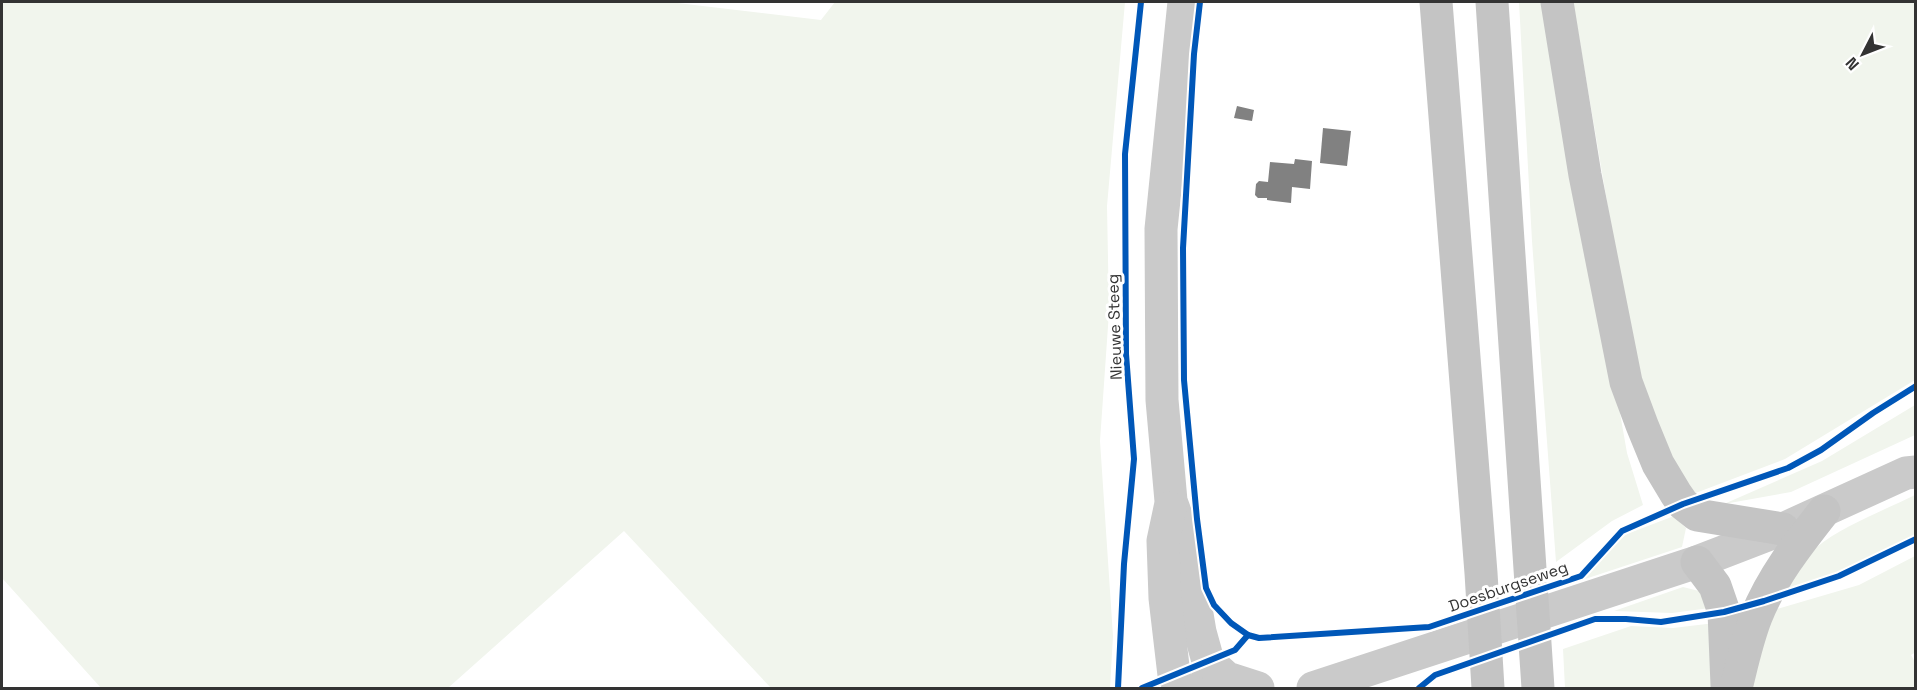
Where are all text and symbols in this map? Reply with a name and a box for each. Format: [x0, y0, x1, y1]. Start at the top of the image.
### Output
north arrow [1833, 24, 1893, 84]
text: N [1841, 53, 1864, 75]
street label: Nieuwe Steeg [1102, 274, 1127, 380]
street label: Doesburgseweg [1446, 556, 1571, 617]

